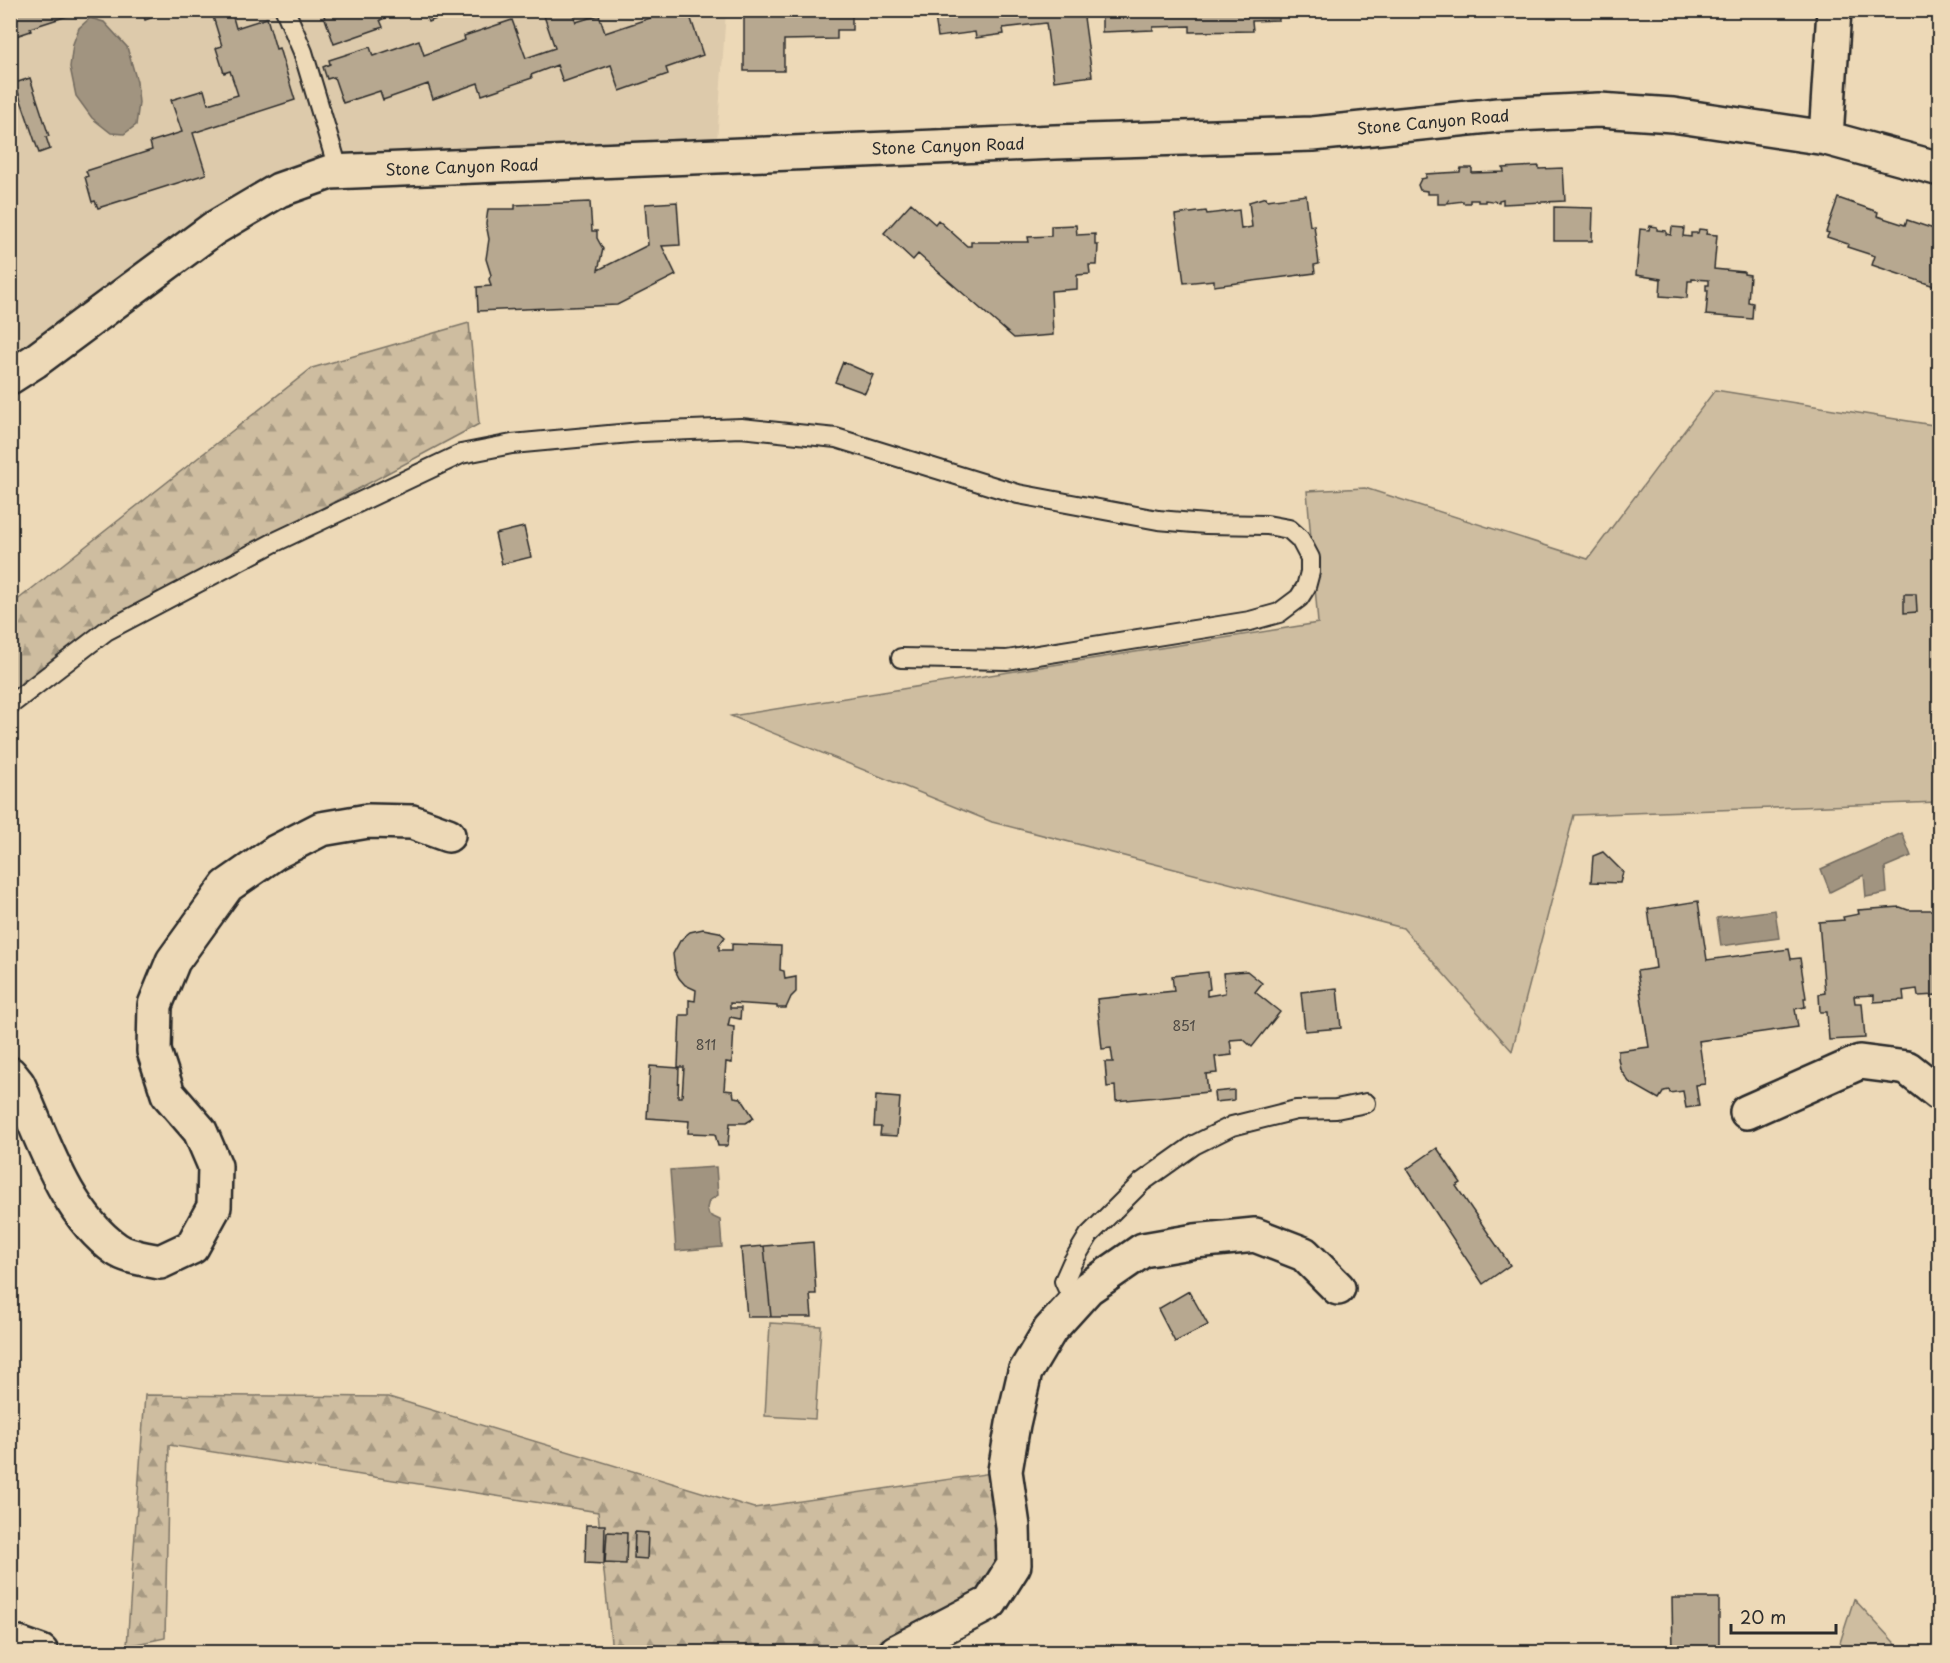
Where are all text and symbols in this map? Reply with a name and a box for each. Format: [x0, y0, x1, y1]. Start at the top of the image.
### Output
street label: Stone Canyon Road [1356, 102, 1510, 140]
street label: Stone Canyon Road [871, 130, 1025, 160]
street label: Stone Canyon Road [385, 151, 539, 181]
house number: 851 [1172, 1015, 1196, 1036]
house number: 811 [696, 1034, 716, 1055]
scale bar [1731, 1597, 1836, 1635]
text: 20 m [1740, 1603, 1786, 1630]

